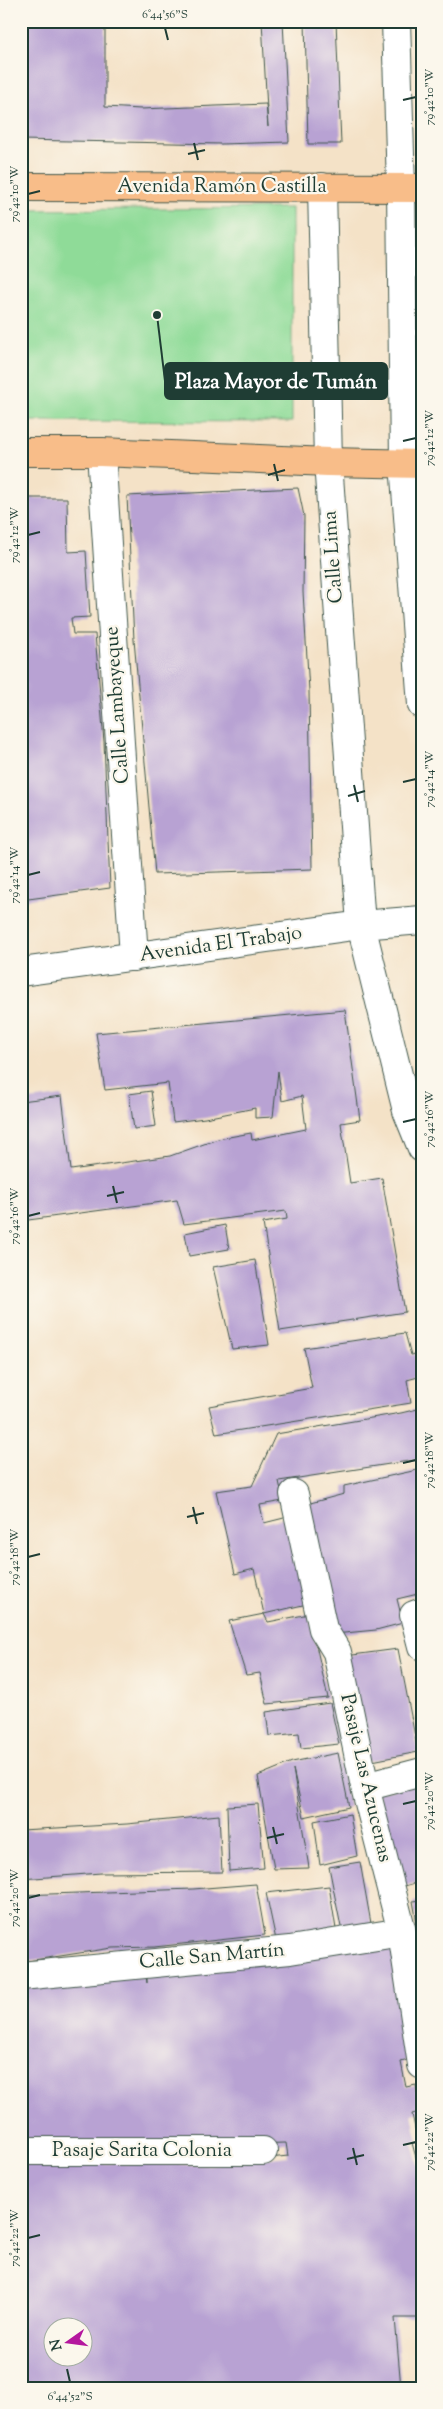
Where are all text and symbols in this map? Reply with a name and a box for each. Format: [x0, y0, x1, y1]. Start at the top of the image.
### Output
text: 6°44'56"S [142, 6, 188, 24]
text: 79°42'10"W [421, 68, 439, 125]
text: 79°42'10"W [6, 165, 24, 222]
street label: Avenida Ramón Castilla [117, 173, 327, 202]
callout: Plaza Mayor de Tumán [165, 363, 387, 399]
text: Plaza Mayor de Tumán [175, 368, 378, 398]
text: 79°42'12"W [421, 409, 439, 466]
text: 79°42'12"W [6, 506, 24, 563]
street label: Calle Lima [316, 510, 352, 604]
street label: Calle Lambayeque [98, 625, 138, 785]
text: 79°42'14"W [421, 750, 439, 807]
text: 79°42'14"W [6, 846, 24, 903]
street label: Avenida El Trabajo [138, 919, 304, 971]
text: 79°42'16"W [421, 1090, 439, 1147]
text: 79°42'16"W [6, 1187, 24, 1244]
text: 79°42'18"W [421, 1431, 439, 1488]
text: 79°42'18"W [6, 1528, 24, 1585]
street label: Pasaje Las Azucenas [332, 1691, 399, 1865]
text: 79°42'20"W [421, 1771, 439, 1830]
text: 79°42'20"W [6, 1868, 24, 1927]
street label: Calle San Martín [138, 1936, 286, 1978]
text: 79°42'22"W [421, 2113, 439, 2171]
street label: Pasaje Sarita Colonia [52, 2137, 232, 2166]
text: 79°42'22"W [6, 2209, 24, 2267]
north arrow [42, 2316, 92, 2366]
text: N [46, 2337, 68, 2353]
text: 6°44'52"S [47, 2388, 93, 2406]

